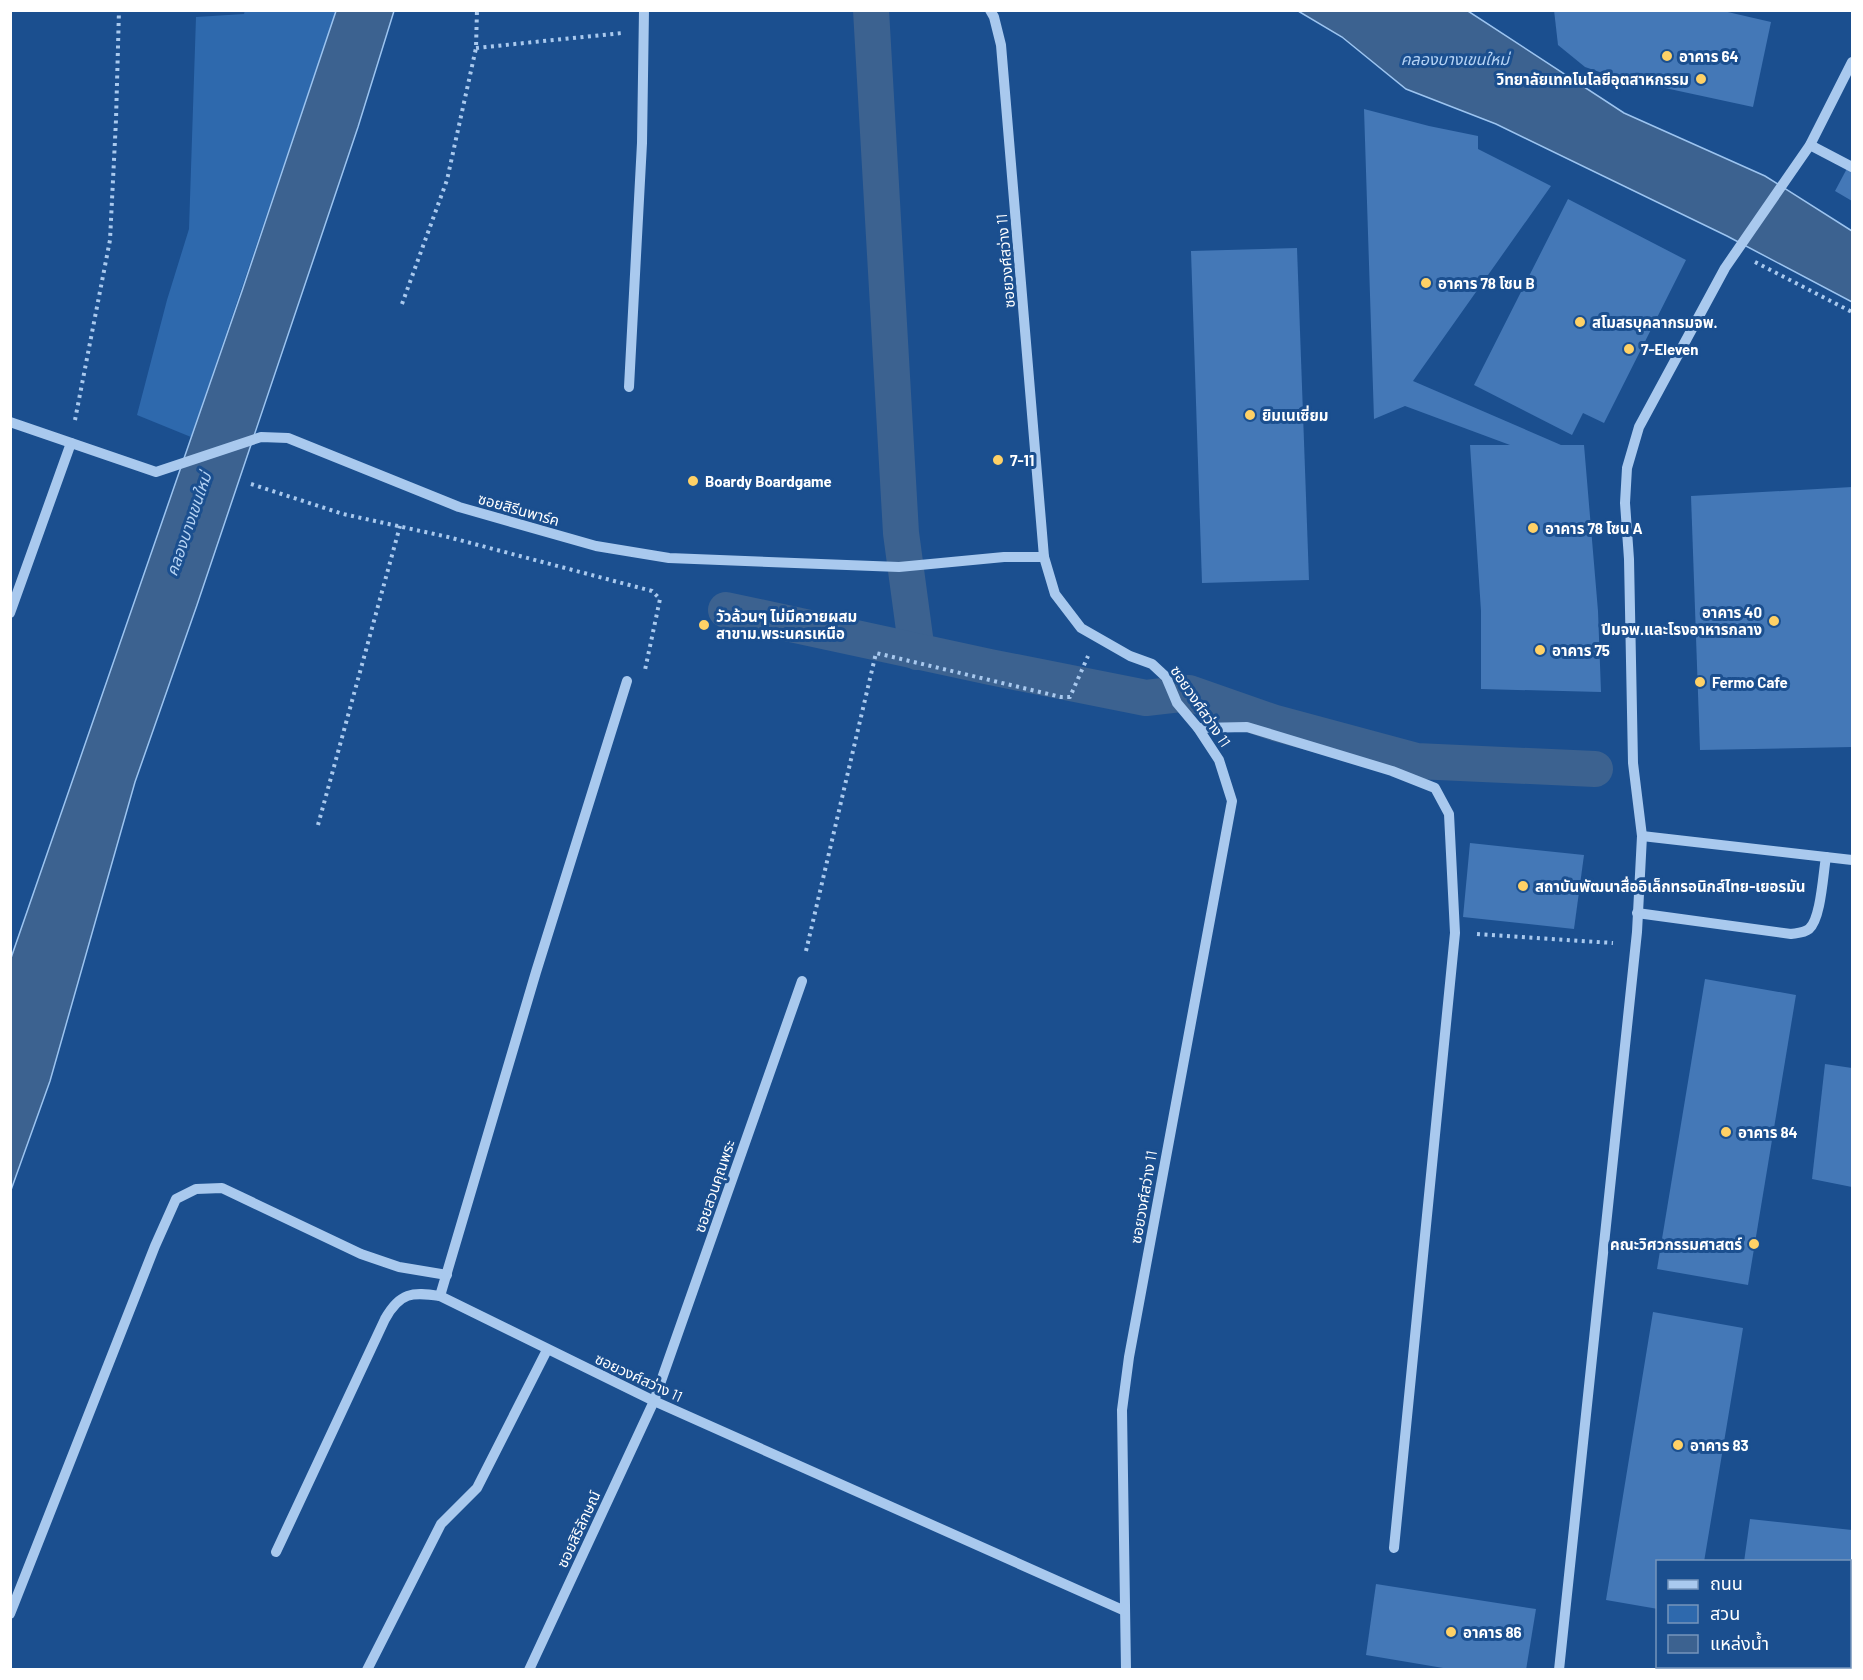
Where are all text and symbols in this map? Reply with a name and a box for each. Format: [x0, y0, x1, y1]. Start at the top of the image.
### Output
place label: อาคาร 64 [1679, 47, 1739, 65]
water label: คลองบางเขนใหม่ [1401, 49, 1511, 68]
marker: อาคาร 64 [1660, 49, 1674, 63]
place label: วิทยาลัยเทคโนโลยีอุตสาหกรรม [1496, 70, 1689, 89]
marker: วิทยาลัยเทคโนโลยีอุตสาหกรรม [1694, 72, 1708, 86]
street label: ซอยวงศ์สว่าง 11 [992, 213, 1018, 309]
place label: อาคาร 78 โซน B [1438, 274, 1535, 292]
marker: อาคาร 78 โซน B [1419, 276, 1433, 290]
place label: สโมสรบุคลากรมจพ. [1592, 313, 1718, 332]
marker: สโมสรบุคลากรมจพ. [1573, 315, 1587, 329]
place label: 7-Eleven [1641, 340, 1698, 358]
marker: 7-Eleven [1622, 342, 1636, 356]
place label: ยิมเนเซี่ยม [1262, 405, 1328, 424]
marker: ยิมเนเซี่ยม [1243, 408, 1257, 422]
place label: 7-11 [1010, 451, 1034, 469]
marker: 7-11 [991, 453, 1005, 467]
water label: คลองบางเขนใหม่ [161, 468, 215, 578]
place label: Boardy Boardgame [705, 472, 832, 490]
marker: Boardy Boardgame [686, 474, 700, 488]
street label: ซอยสิรีนพาร์ค [476, 489, 562, 529]
place label: อาคาร 78 โซน A [1545, 519, 1643, 537]
marker: อาคาร 78 โซน A [1526, 521, 1540, 535]
place label: อาคาร 40 ปีมจพ.และโรงอาหารกลาง [1601, 603, 1762, 638]
place label: วัวล้วนๆ ไม่มีควายผสม สาขาม.พระนครเหนือ [716, 607, 857, 642]
marker: อาคาร 40 ปีมจพ.และโรงอาหารกลาง [1767, 614, 1781, 628]
marker: วัวล้วนๆ ไม่มีควายผสม สาขาม.พระนครเหนือ [697, 618, 711, 632]
place label: อาคาร 75 [1552, 641, 1610, 659]
marker: อาคาร 75 [1533, 643, 1547, 657]
street label: ซอยวงศ์สว่าง 11 [1167, 662, 1235, 750]
place label: Fermo Cafe [1712, 673, 1788, 691]
marker: Fermo Cafe [1693, 675, 1707, 689]
place label: สถาบันพัฒนาสื่ออิเล็กทรอนิกส์ไทย-เยอรมัน [1535, 876, 1806, 895]
marker: สถาบันพัฒนาสื่ออิเล็กทรอนิกส์ไทย-เยอรมัน [1516, 879, 1530, 893]
place label: อาคาร 84 [1738, 1123, 1798, 1141]
marker: อาคาร 84 [1719, 1125, 1733, 1139]
street label: ซอยสวนคุณพระ [690, 1137, 739, 1235]
street label: ซอยวงศ์สว่าง 11 [1126, 1149, 1160, 1245]
place label: คณะวิศวกรรมศาสตร์ [1610, 1235, 1742, 1253]
marker: คณะวิศวกรรมศาสตร์ [1747, 1237, 1761, 1251]
street label: ซอยวงศ์สว่าง 11 [592, 1349, 686, 1405]
place label: อาคาร 83 [1690, 1436, 1749, 1454]
marker: อาคาร 83 [1671, 1438, 1685, 1452]
street label: ซอยสิริลักษณ์ [552, 1488, 604, 1570]
legend [1656, 1560, 1851, 1668]
text: ถนน [1710, 1572, 1743, 1594]
text: สวน [1710, 1602, 1740, 1624]
place label: อาคาร 86 [1463, 1623, 1522, 1641]
marker: อาคาร 86 [1444, 1625, 1458, 1639]
text: แหล่งน้ำ [1710, 1631, 1769, 1654]

